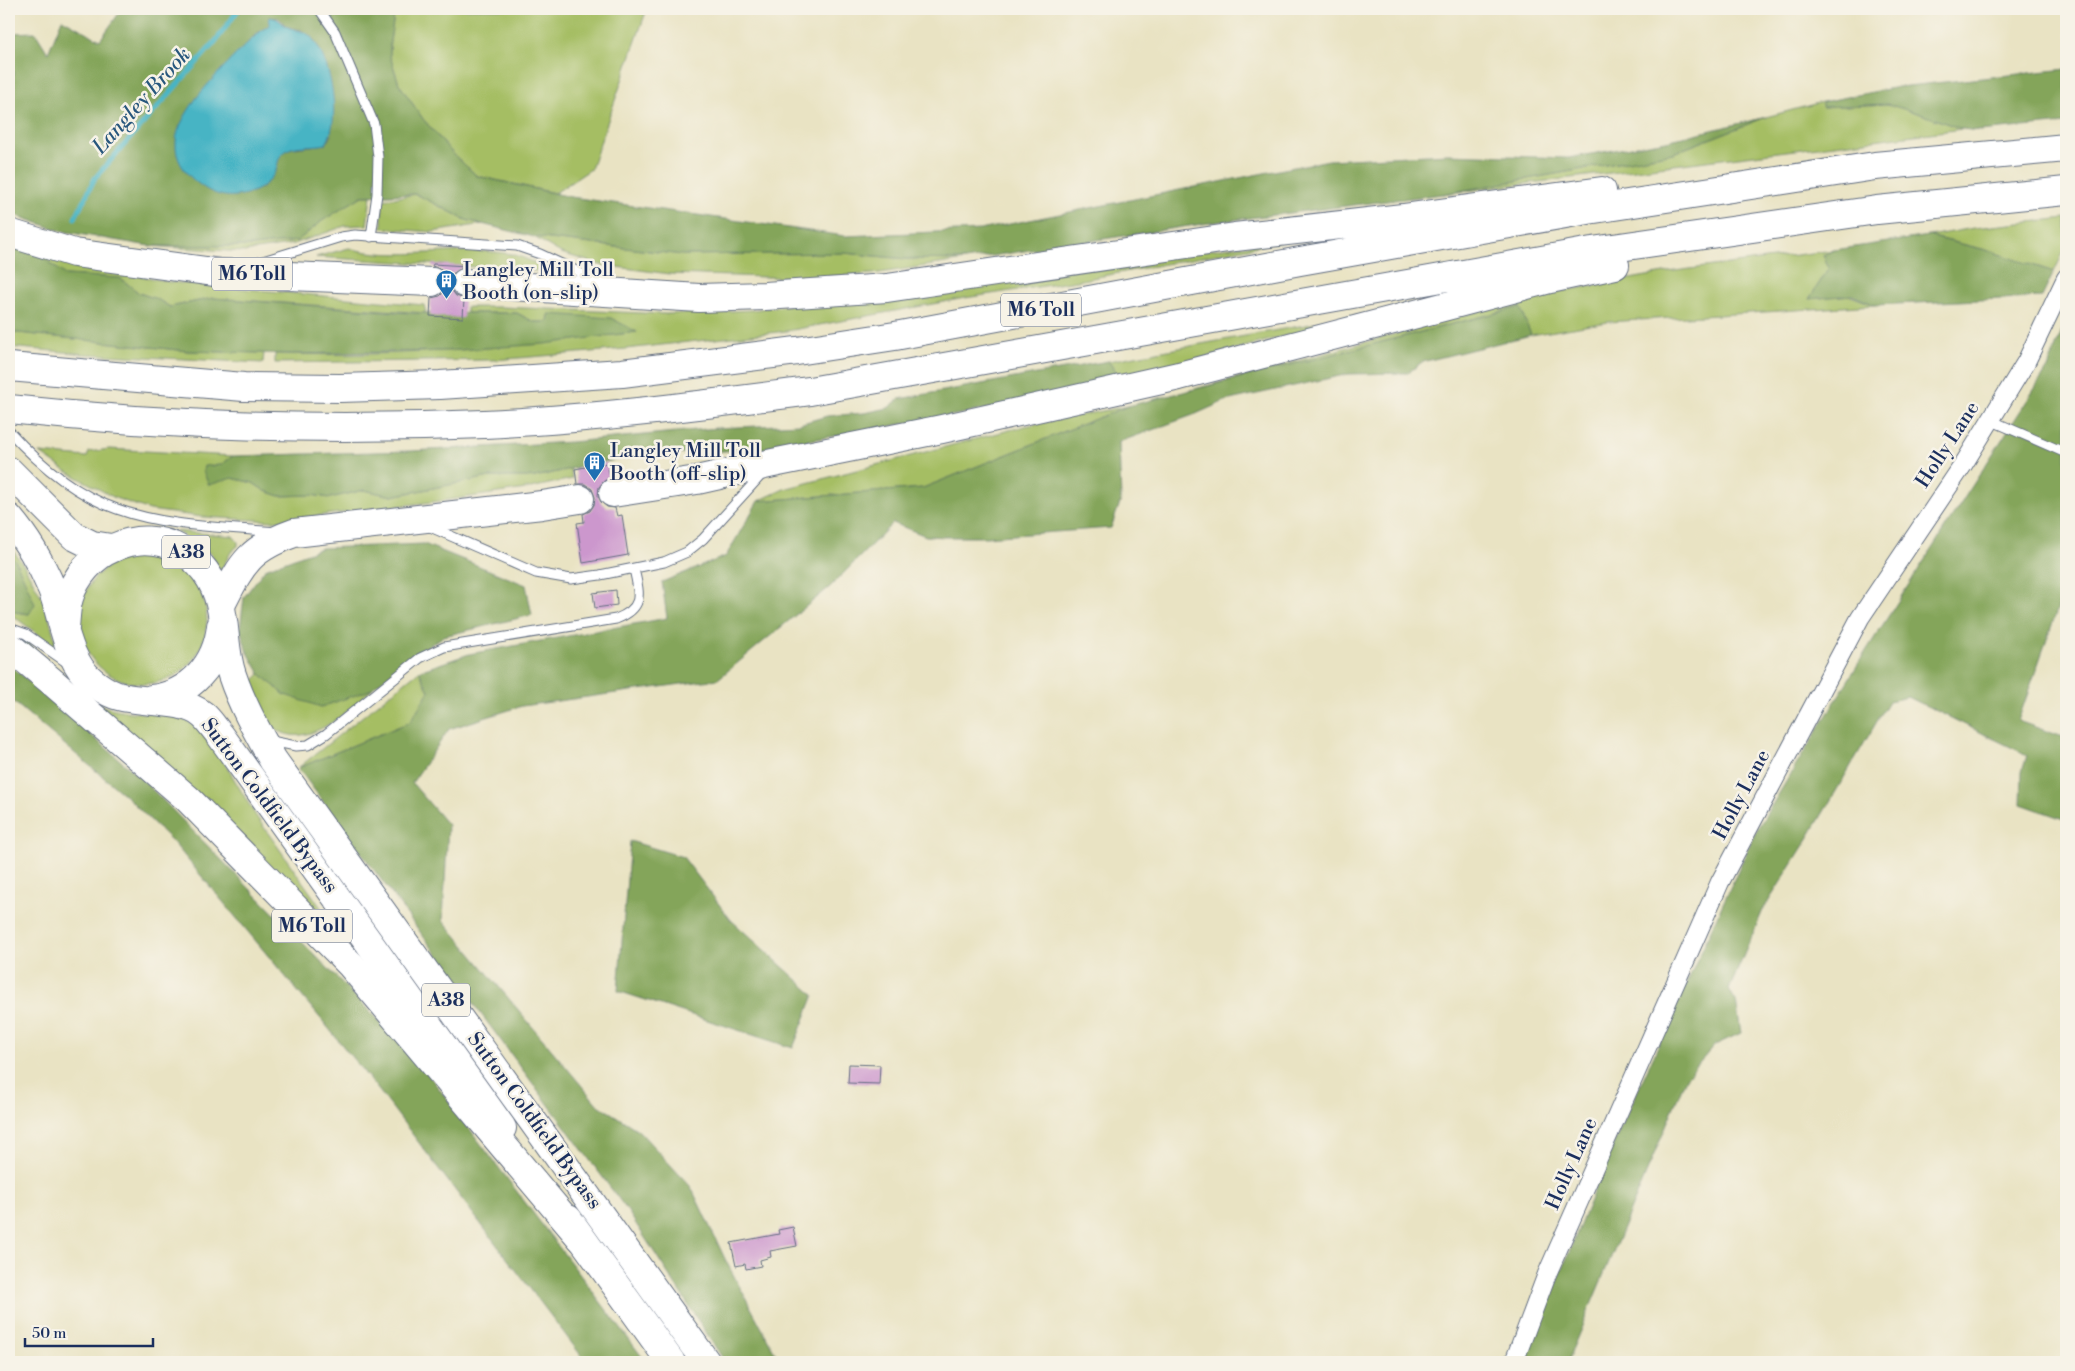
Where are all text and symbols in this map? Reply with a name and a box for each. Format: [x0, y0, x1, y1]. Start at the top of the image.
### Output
water label: Langley Brook [87, 42, 197, 160]
road number: M6 Toll [212, 258, 292, 290]
place label: Langley Mill Toll Booth (on-slip) [462, 258, 614, 306]
building icon: Langley Mill Toll Booth (on-slip) [435, 269, 459, 300]
road number: M6 Toll [1001, 294, 1081, 326]
street label: Holly Lane [1911, 397, 1985, 493]
place label: Langley Mill Toll Booth (off-slip) [609, 439, 761, 487]
building icon: Langley Mill Toll Booth (off-slip) [582, 450, 606, 481]
road number: A38 [162, 536, 210, 568]
street label: Sutton Coldfield Bypass [195, 714, 343, 898]
street label: Holly Lane [1708, 746, 1776, 844]
road number: M6 Toll [272, 909, 352, 942]
road number: A38 [422, 984, 470, 1016]
street label: Sutton Coldfield Bypass [461, 1028, 607, 1214]
street label: Holly Lane [1541, 1114, 1603, 1214]
scale bar [25, 1316, 152, 1348]
text: 50 m [32, 1324, 66, 1343]

